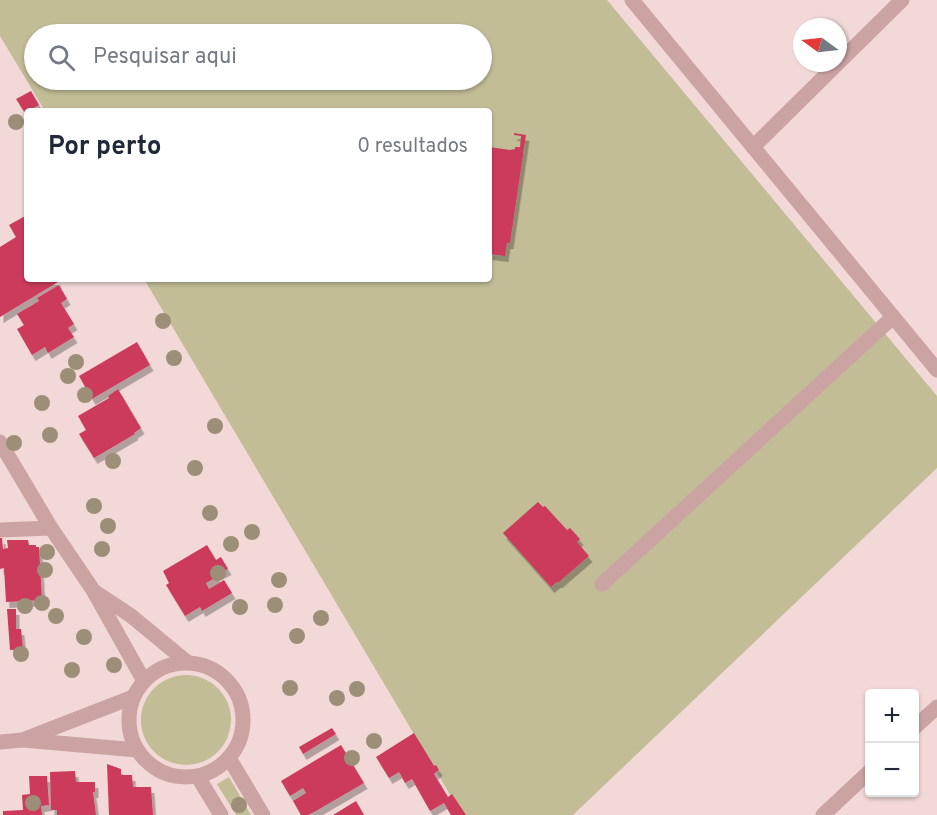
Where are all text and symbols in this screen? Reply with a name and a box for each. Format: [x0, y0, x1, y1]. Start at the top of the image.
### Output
north arrow [793, 18, 847, 72]
search box [24, 24, 492, 90]
icon: search [45, 41, 78, 74]
text: Pesquisar aqui [93, 44, 237, 71]
text: Por perto [48, 131, 162, 164]
text: 0 resultados [357, 134, 468, 160]
map controls [865, 689, 919, 797]
button: + [865, 689, 919, 743]
button: − [865, 743, 919, 797]

